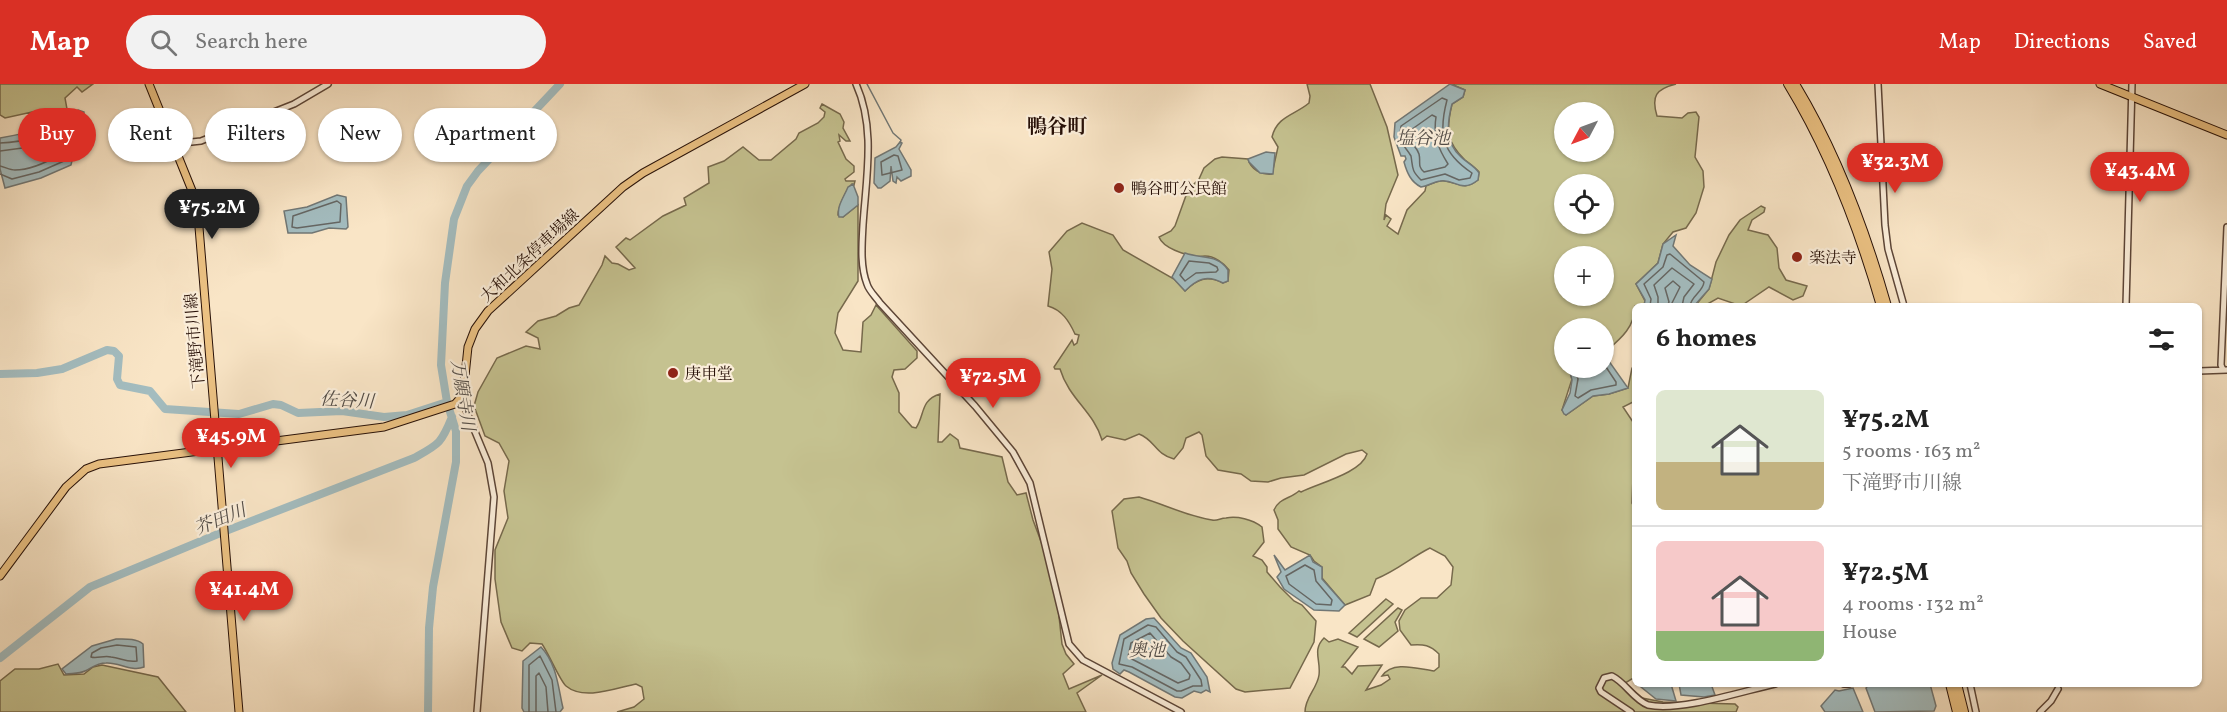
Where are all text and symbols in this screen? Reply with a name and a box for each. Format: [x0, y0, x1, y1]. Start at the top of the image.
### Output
search box [126, 15, 546, 69]
text: Map [30, 23, 90, 62]
icon: search [147, 26, 180, 59]
text: Search here [195, 27, 308, 58]
text: Map [1939, 28, 1981, 57]
text: Directions [2014, 28, 2110, 57]
text: Saved [2143, 28, 2197, 57]
north arrow [1554, 102, 1614, 162]
map controls [1554, 102, 1614, 378]
chip: Buy [18, 108, 96, 162]
chip: Rent [108, 108, 193, 162]
chip: Filters [205, 108, 306, 162]
chip: New [318, 108, 402, 162]
chip: Apartment [414, 108, 557, 162]
district label: 鴨谷町 [1027, 114, 1088, 142]
water label: 塩谷池 [1396, 127, 1452, 152]
pin: ¥32.3M [1846, 143, 1944, 194]
text: ¥32.3M [1861, 148, 1929, 176]
pin: ¥43.4M [2091, 152, 2189, 203]
text: ¥43.4M [2104, 157, 2176, 185]
button: locate [1554, 174, 1614, 234]
place label: 鴨谷町公民館 [1131, 179, 1227, 201]
marker: 鴨谷町公民館 [1112, 181, 1126, 195]
pin: ¥75.2M [163, 189, 261, 240]
text: ¥75.2M [178, 194, 246, 222]
street label: 大和北条停車場線 [476, 205, 585, 308]
button: + [1554, 246, 1614, 306]
place label: 楽法寺 [1809, 248, 1857, 270]
marker: 楽法寺 [1790, 250, 1804, 264]
street label: 下滝野市川線 [181, 292, 211, 390]
button: − [1554, 318, 1614, 378]
text: 6 homes [1656, 321, 1757, 357]
icon: filters [2145, 323, 2178, 356]
water label: 万願寺川 [444, 358, 480, 435]
pin: ¥72.5M [944, 358, 1042, 409]
text: ¥72.5M [960, 363, 1026, 391]
place label: 庚申堂 [685, 364, 733, 386]
marker: 庚申堂 [666, 366, 680, 380]
water label: 佐谷川 [319, 388, 377, 415]
text: ¥75.2M [1842, 402, 1929, 438]
icon: home [1704, 414, 1776, 486]
pin: ¥45.9M [182, 418, 280, 469]
text: ¥45.9M [196, 423, 266, 451]
text: 5 rooms · 163 m² [1842, 438, 1980, 466]
text: 下滝野市川線 [1842, 470, 1962, 498]
water label: 芥田川 [191, 498, 252, 542]
text: ¥72.5M [1842, 555, 1929, 591]
icon: home [1704, 565, 1776, 637]
pin: ¥41.4M [195, 571, 293, 622]
text: ¥41.4M [209, 576, 279, 604]
text: 4 rooms · 132 m² [1842, 591, 1984, 619]
text: House [1842, 619, 1897, 647]
water label: 奥池 [1129, 639, 1167, 664]

